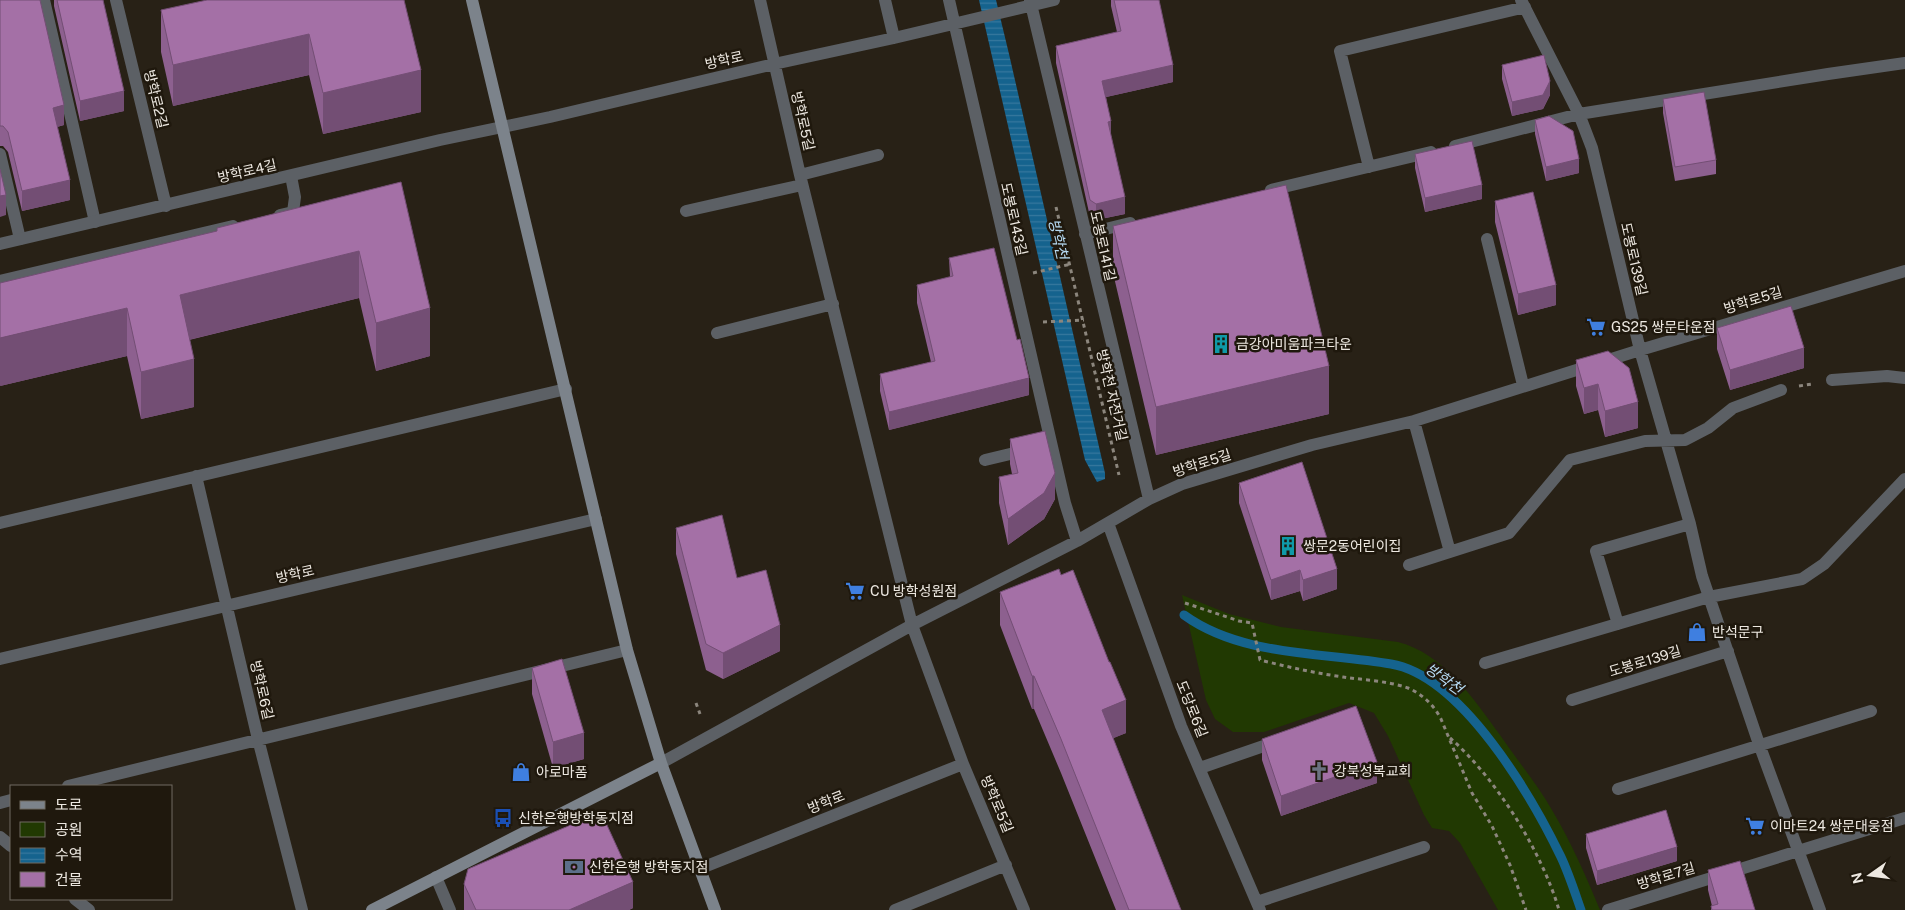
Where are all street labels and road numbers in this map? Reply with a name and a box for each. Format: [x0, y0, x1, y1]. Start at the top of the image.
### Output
street label: 방학로 [703, 48, 745, 72]
street label: 방학로2길 [141, 68, 171, 130]
street label: 방학로5길 [788, 90, 818, 152]
street label: 방학로4길 [216, 156, 278, 186]
street label: 도봉로143길 [998, 181, 1030, 257]
street label: 도봉로141길 [1087, 209, 1119, 283]
street label: 도봉로139길 [1618, 221, 1650, 297]
street label: 방학로5길 [1722, 284, 1784, 316]
street label: 방학천 자전거길 [1094, 348, 1130, 442]
street label: 방학로5길 [1171, 446, 1233, 480]
street label: 방학로 [274, 562, 316, 586]
street label: 도봉로139길 [1607, 642, 1683, 680]
street label: 방학로6길 [247, 659, 277, 721]
street label: 도당로6길 [1173, 678, 1211, 740]
street label: 방학로5길 [978, 773, 1016, 835]
street label: 방학로 [805, 787, 847, 817]
street label: 방학로7길 [1635, 860, 1697, 892]

